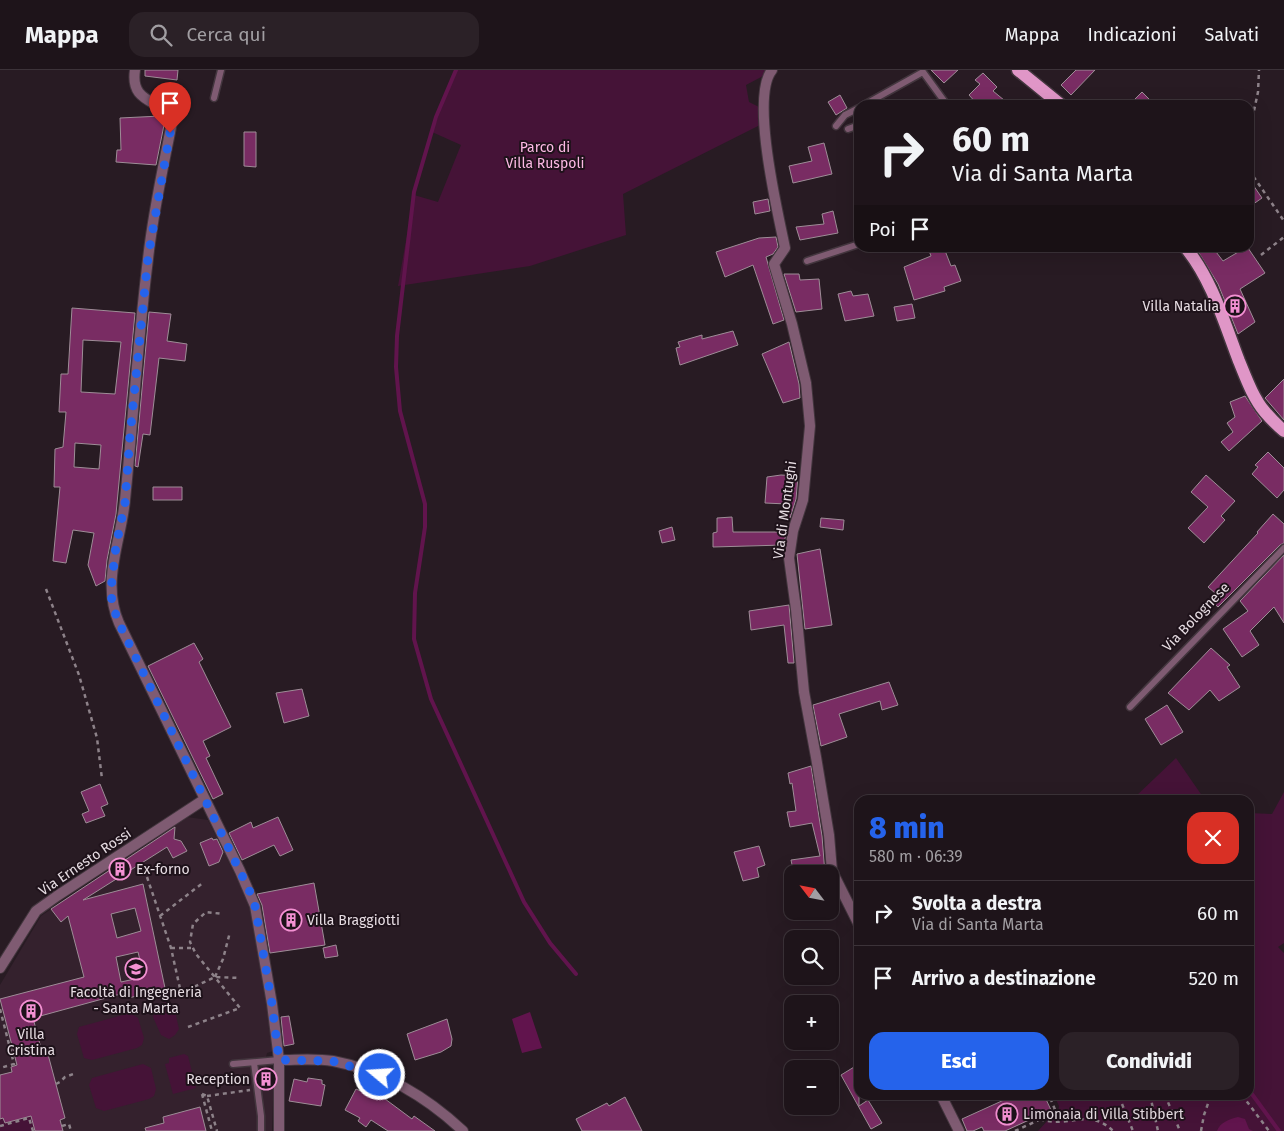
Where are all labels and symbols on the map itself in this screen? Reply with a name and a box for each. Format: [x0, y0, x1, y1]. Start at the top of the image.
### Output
pin [149, 82, 191, 133]
park label: Parco di Villa Ruspoli [506, 139, 584, 172]
building icon: Villa Natalia [1223, 294, 1247, 318]
place label: Villa Natalia [1143, 298, 1219, 315]
street label: Via di Montughi [770, 460, 800, 560]
street label: Via Bolognese [1159, 579, 1233, 655]
street label: Via Ernesto Rossi [35, 825, 135, 899]
building icon: Ex-forno [108, 857, 132, 881]
place label: Ex-forno [136, 861, 190, 878]
north arrow [784, 865, 839, 920]
building icon: Villa Braggiotti [279, 908, 303, 932]
place label: Villa Braggiotti [307, 912, 400, 929]
school or university icon: Facoltà di Ingegneria - Santa Marta [124, 957, 148, 981]
place label: Facoltà di Ingegneria - Santa Marta [70, 984, 202, 1017]
building icon: Villa Cristina [19, 999, 43, 1023]
place label: Villa Cristina [7, 1026, 55, 1059]
position arrow [353, 1048, 405, 1100]
building icon: Reception [254, 1067, 278, 1091]
place label: Reception [186, 1071, 250, 1088]
building icon: Limonaia di Villa Stibbert [995, 1102, 1019, 1126]
place label: Limonaia di Villa Stibbert [1023, 1106, 1185, 1123]

